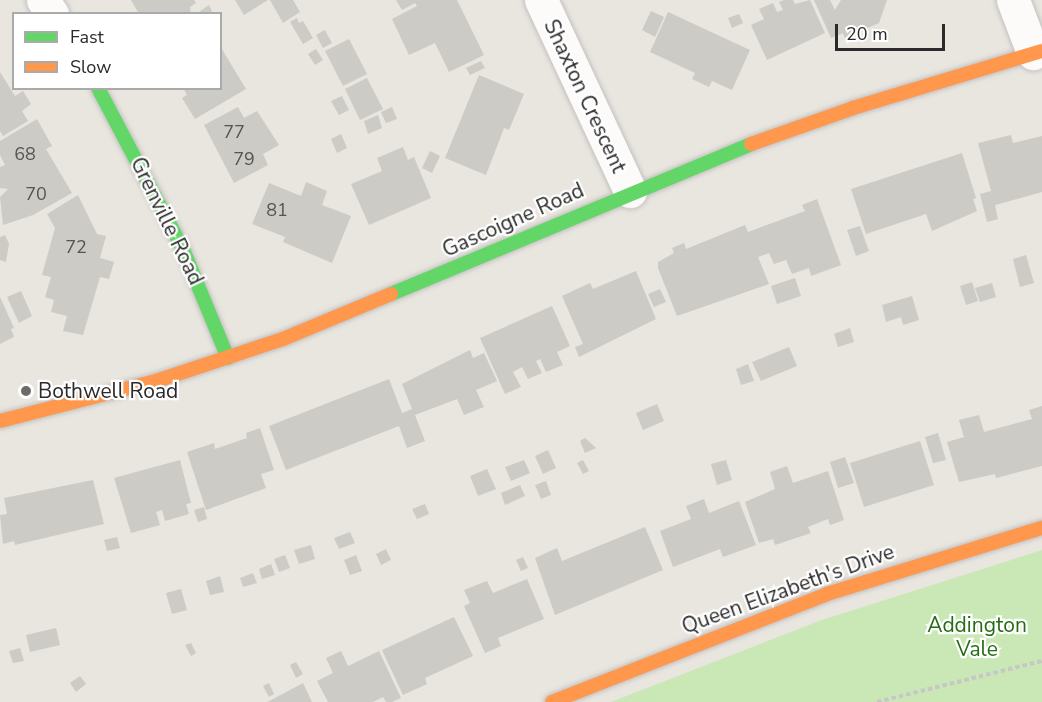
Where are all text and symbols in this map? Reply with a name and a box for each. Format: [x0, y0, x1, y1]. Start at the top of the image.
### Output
legend [12, 12, 222, 90]
scale bar [838, 12, 948, 50]
street label: Shaxton Crescent [539, 15, 631, 177]
text: 20 m [846, 22, 888, 46]
text: Fast [70, 25, 104, 49]
text: Slow [70, 55, 111, 79]
house number: 77 [223, 121, 245, 143]
house number: 68 [14, 143, 36, 165]
house number: 79 [233, 148, 255, 170]
street label: Grenville Road [125, 153, 209, 289]
street label: Gascoigne Road [438, 178, 588, 262]
house number: 70 [25, 183, 47, 205]
house number: 81 [266, 199, 288, 221]
house number: 72 [65, 236, 87, 258]
place label: Bothwell Road [38, 378, 178, 404]
marker: Bothwell Road [19, 384, 33, 398]
street label: Queen Elizabeth's Drive [678, 539, 898, 639]
park label: Addington Vale [927, 612, 1027, 662]

